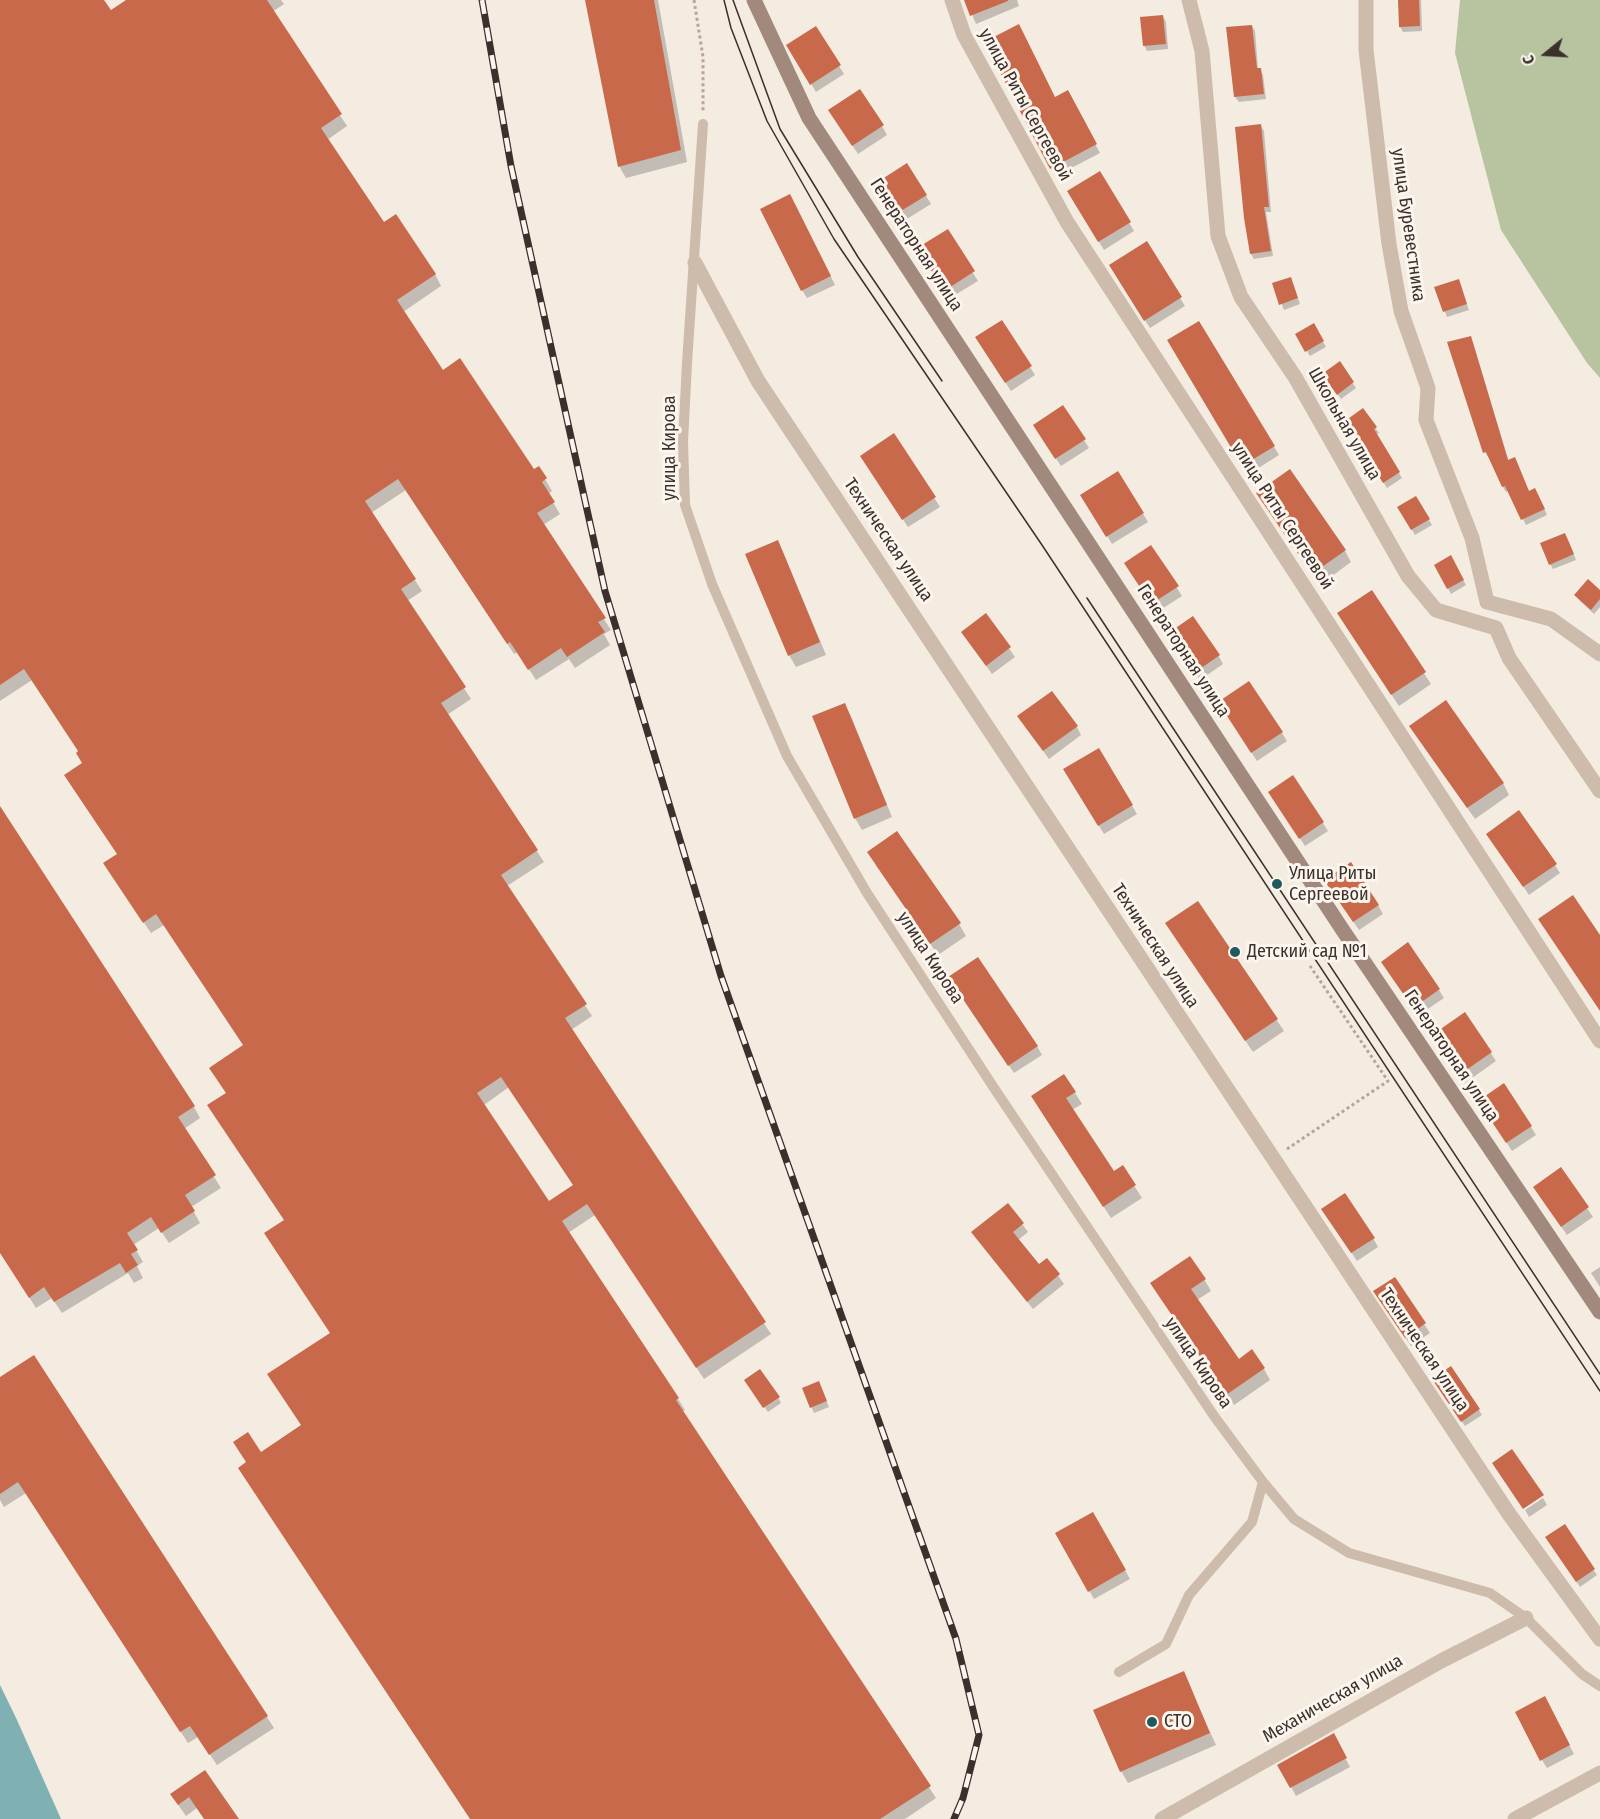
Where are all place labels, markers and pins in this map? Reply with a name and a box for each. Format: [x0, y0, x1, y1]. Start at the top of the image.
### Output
place label: Улица Риты Сергеевой [1289, 863, 1376, 906]
marker: Улица Риты Сергеевой [1270, 877, 1284, 891]
place label: Детский сад №1 [1247, 941, 1367, 963]
marker: Детский сад №1 [1228, 945, 1242, 959]
place label: СТО [1164, 1711, 1192, 1733]
marker: СТО [1145, 1715, 1159, 1729]

